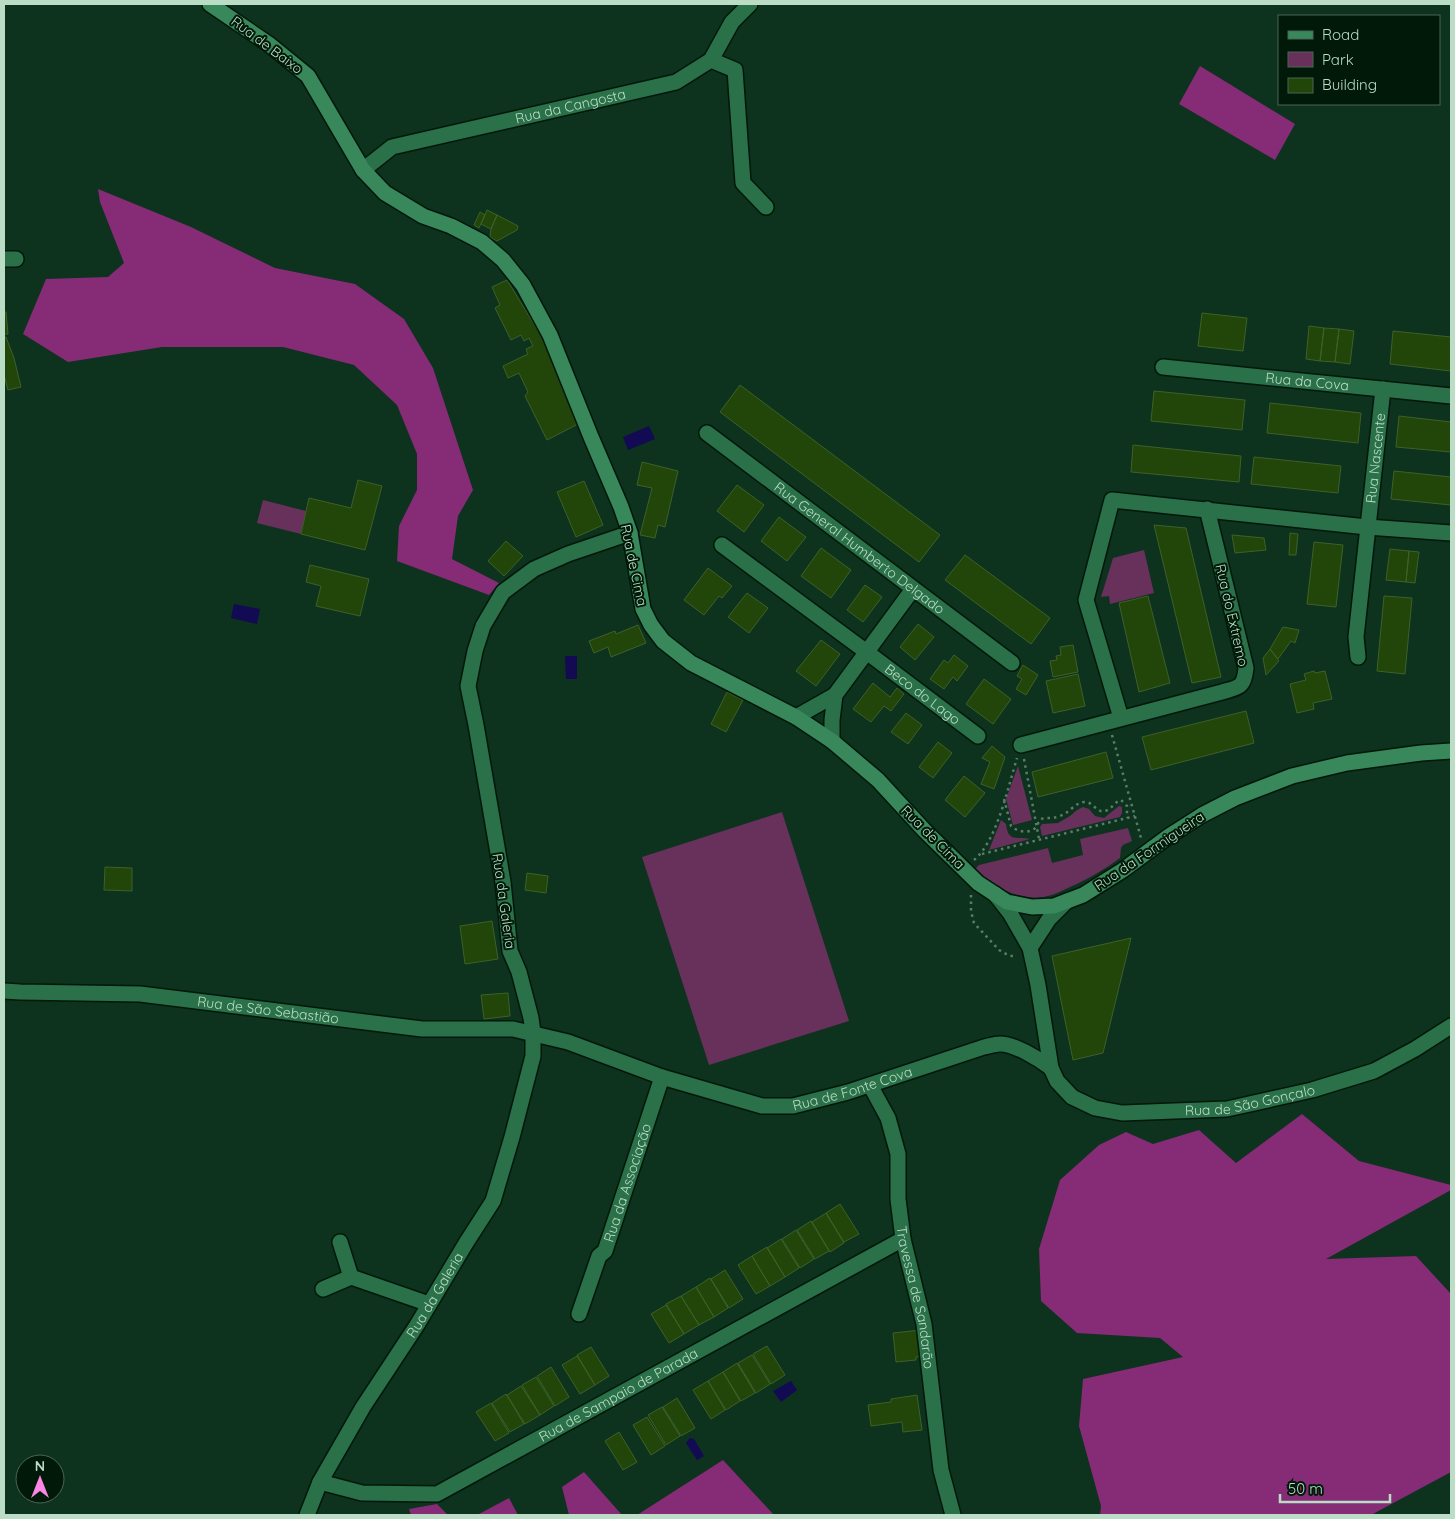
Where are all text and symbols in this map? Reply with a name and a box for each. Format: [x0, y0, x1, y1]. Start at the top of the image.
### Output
street label: Rua de Baixo [227, 12, 307, 78]
legend [1278, 15, 1440, 105]
text: Road [1322, 25, 1359, 44]
text: Park [1322, 50, 1354, 69]
text: Building [1322, 75, 1377, 94]
street label: Rua da Cangosta [513, 85, 627, 128]
street label: Rua da Cova [1265, 368, 1350, 395]
street label: Rua Nascente [1362, 412, 1389, 504]
street label: Rua General Humberto Delgado [771, 478, 948, 618]
street label: Rua de Cima [617, 522, 651, 608]
street label: Rua do Extremo [1211, 562, 1253, 668]
street label: Beco do Lago [881, 660, 964, 729]
street label: Rua de Cima [897, 801, 969, 873]
street label: Rua da Formigueira [1091, 808, 1207, 894]
street label: Rua da Galeria [488, 852, 520, 950]
street label: Rua de São Sebastião [196, 992, 340, 1028]
street label: Rua de Fonte Cova [791, 1062, 914, 1115]
street label: Rua de São Gonçalo [1184, 1081, 1317, 1120]
street label: Rua da Associação [600, 1121, 655, 1244]
street label: Travessa de Sandarão [892, 1225, 938, 1370]
street label: Rua da Galeria [402, 1249, 467, 1341]
street label: Rua de Sampaio de Parada [535, 1344, 701, 1446]
north arrow [15, 1454, 65, 1504]
text: N [35, 1457, 45, 1475]
scale bar [1280, 1472, 1390, 1504]
text: 50 m [1288, 1479, 1323, 1498]

